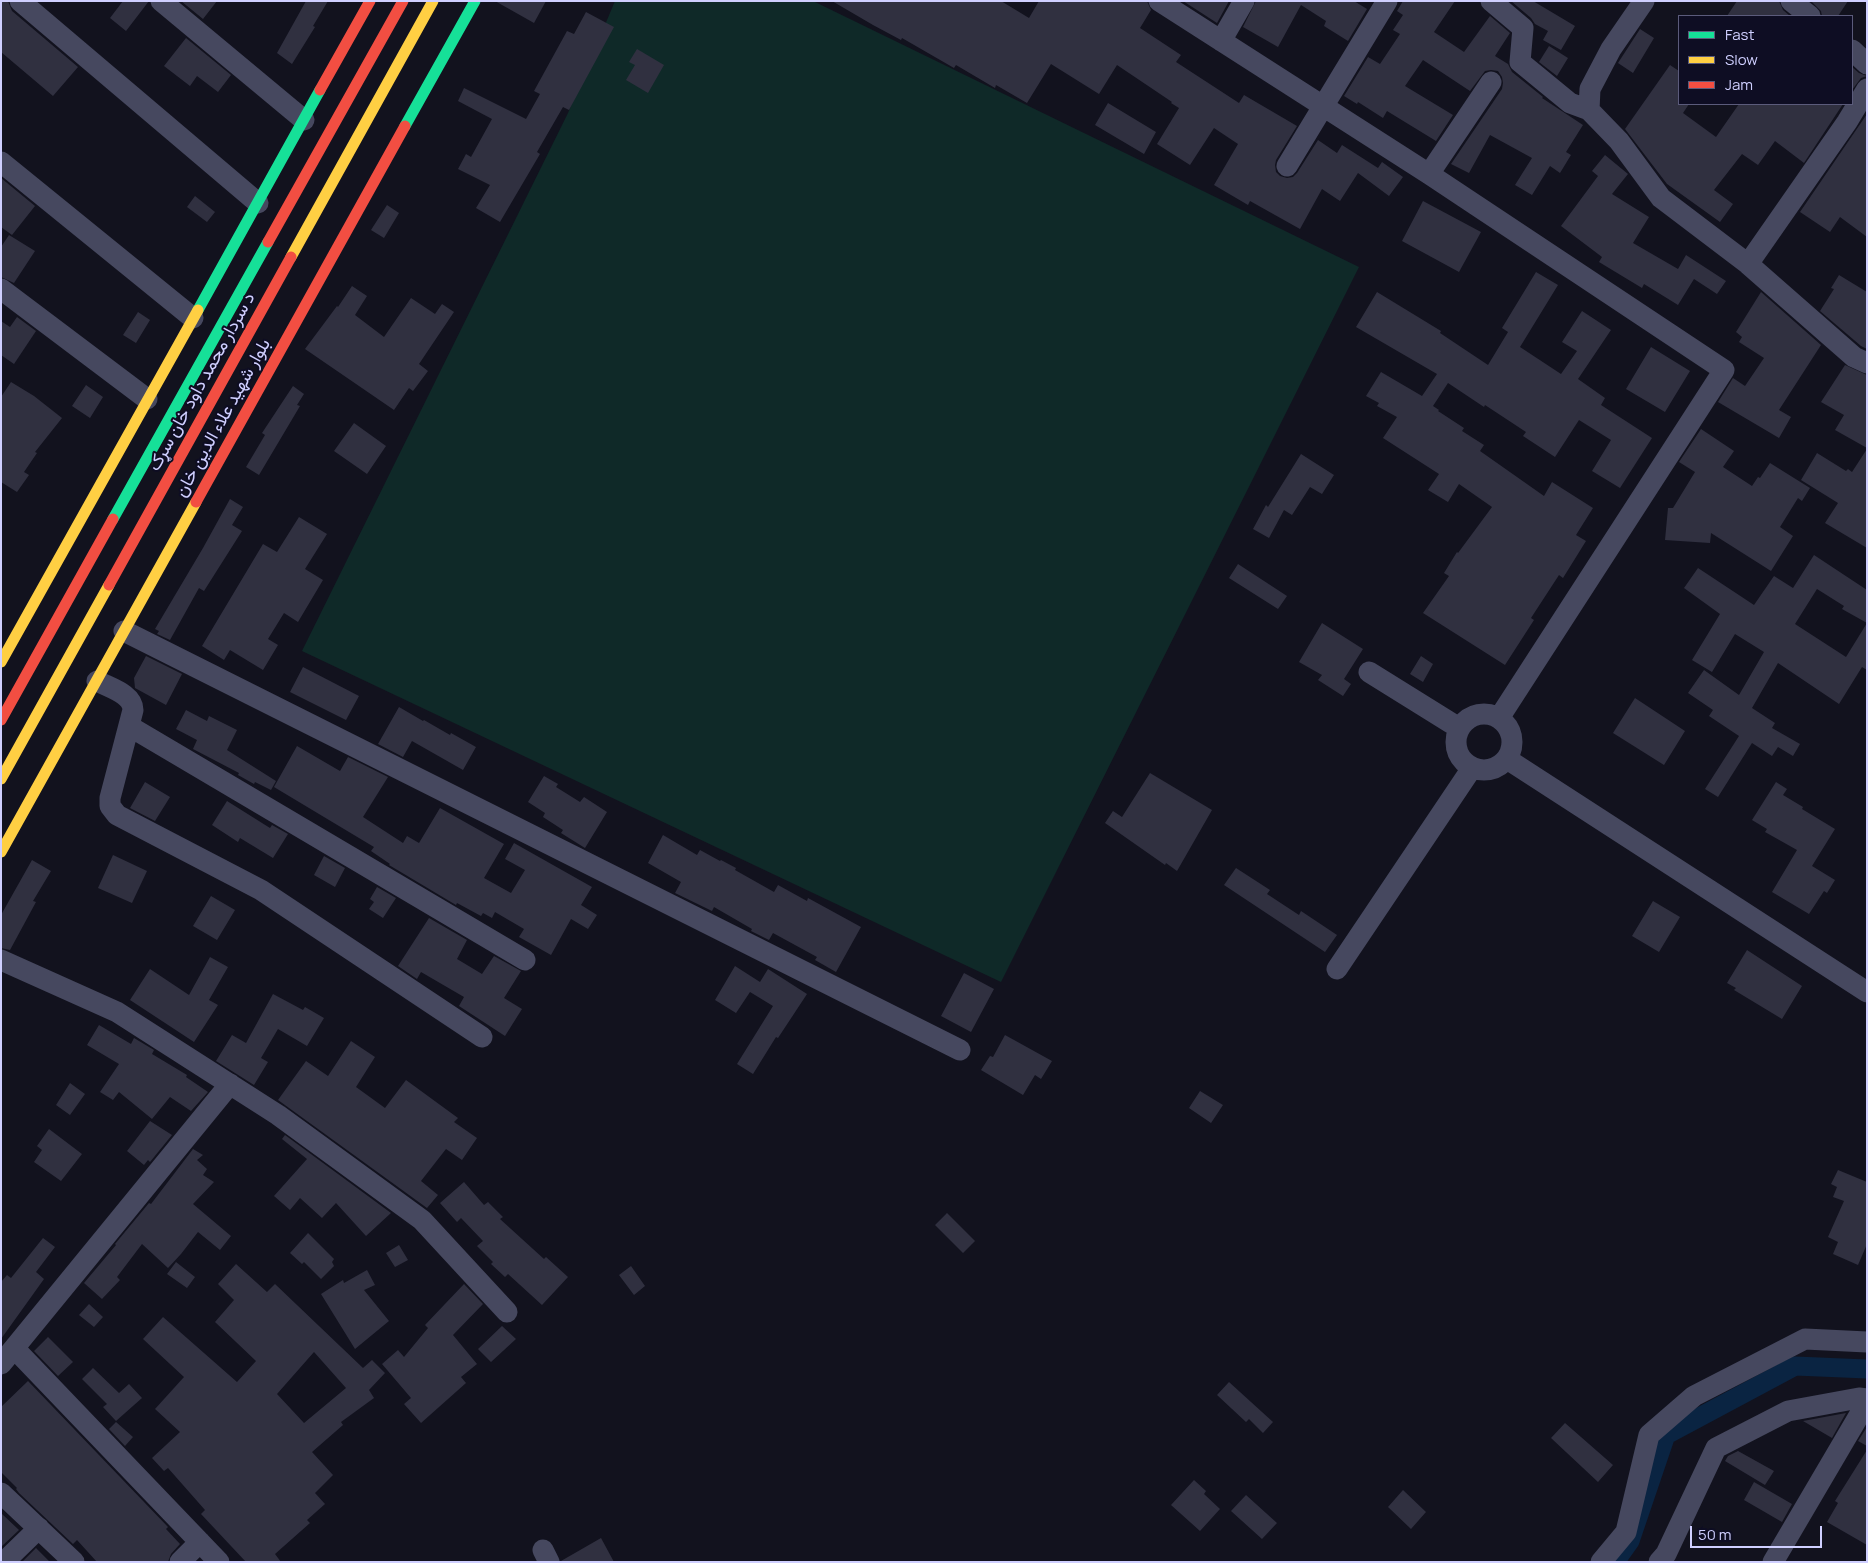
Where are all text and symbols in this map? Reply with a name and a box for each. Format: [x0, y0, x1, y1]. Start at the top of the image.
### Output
legend [1678, 15, 1853, 105]
text: Fast [1725, 24, 1754, 45]
text: Slow [1725, 49, 1758, 70]
text: Jam [1725, 74, 1753, 95]
street label: د سردار محمد داود خان سړک [144, 289, 260, 475]
street label: بلوار شهید علاء الدین خان [170, 335, 276, 501]
scale bar [1693, 1516, 1826, 1548]
text: 50 m [1698, 1524, 1732, 1545]

